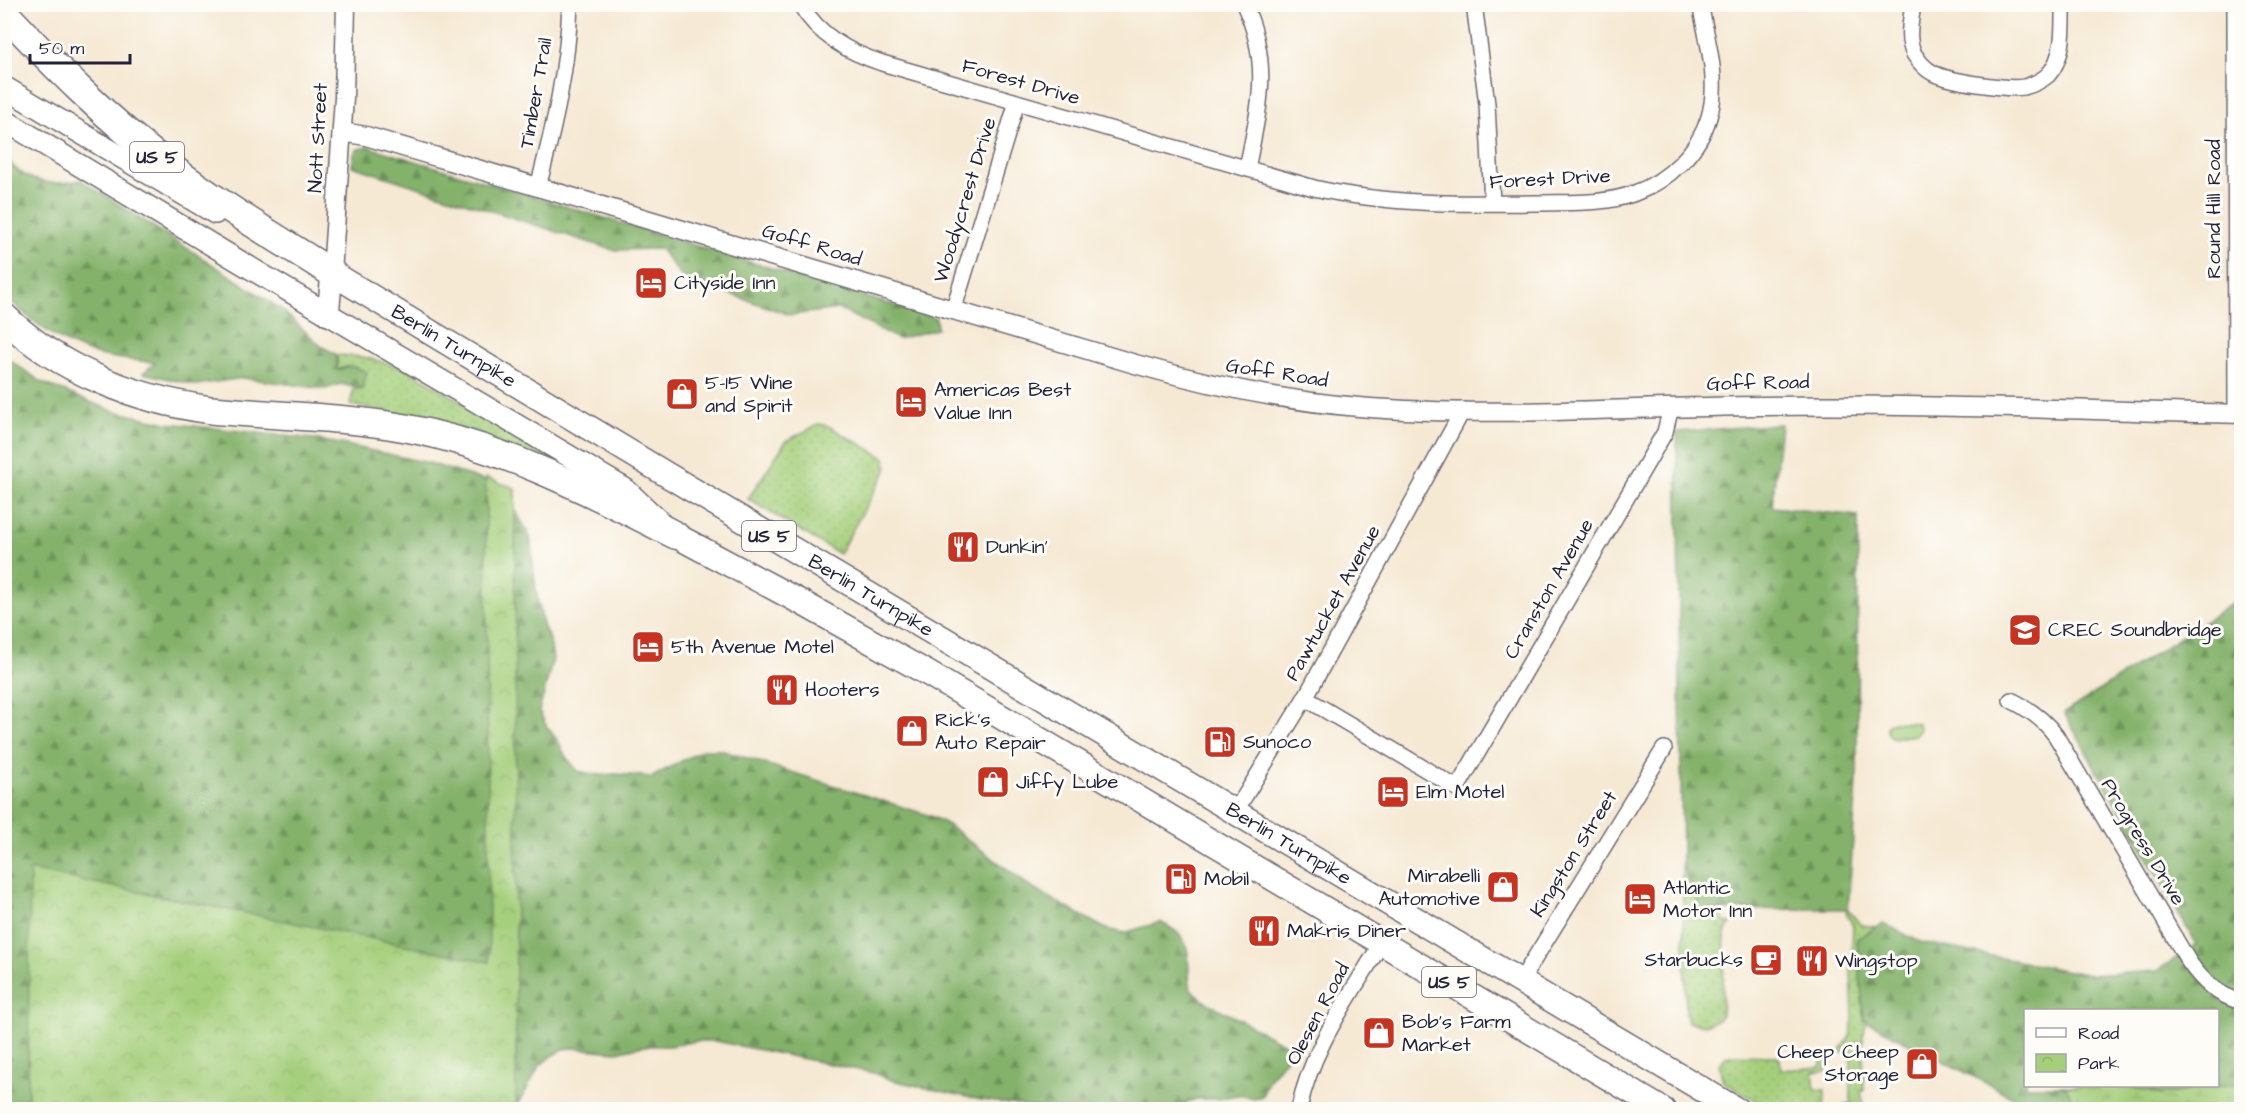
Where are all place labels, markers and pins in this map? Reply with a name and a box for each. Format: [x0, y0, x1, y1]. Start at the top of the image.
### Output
hotel icon: Cityside Inn [633, 265, 669, 301]
place label: Cityside Inn [674, 269, 775, 298]
place label: 5-15 Wine and Spirit [705, 369, 793, 420]
shop icon: 5-15 Wine and Spirit [664, 376, 700, 412]
place label: Americas Best Value Inn [934, 376, 1071, 427]
hotel icon: Americas Best Value Inn [893, 384, 929, 420]
restaurant icon: Dunkin' [945, 529, 981, 565]
place label: Dunkin' [986, 533, 1048, 561]
school or university icon: CREC Soundbridge [2007, 612, 2043, 648]
place label: CREC Soundbridge [2048, 616, 2222, 645]
hotel icon: 5th Avenue Motel [630, 629, 666, 665]
place label: 5th Avenue Motel [671, 633, 834, 661]
restaurant icon: Hooters [764, 672, 800, 708]
place label: Hooters [805, 676, 880, 704]
place label: Rick's Auto Repair [935, 706, 1046, 757]
shop icon: Rick's Auto Repair [894, 713, 930, 749]
fuel station icon: Sunoco [1202, 724, 1238, 760]
place label: Sunoco [1243, 728, 1311, 756]
shop icon: Jiffy Lube [975, 764, 1011, 800]
place label: Jiffy Lube [1016, 768, 1119, 797]
hotel icon: Elm Motel [1375, 774, 1411, 810]
place label: Elm Motel [1416, 778, 1504, 806]
fuel station icon: Mobil [1163, 861, 1199, 897]
place label: Mirabelli Automotive [1379, 862, 1480, 913]
place label: Mobil [1204, 865, 1249, 893]
shop icon: Mirabelli Automotive [1485, 869, 1521, 905]
place label: Atlantic Motor Inn [1663, 874, 1752, 925]
hotel icon: Atlantic Motor Inn [1622, 881, 1658, 917]
restaurant icon: Makris Diner [1246, 913, 1282, 949]
place label: Makris Diner [1287, 917, 1406, 945]
cafe icon: Starbucks [1748, 942, 1784, 978]
restaurant icon: Wingstop [1794, 943, 1830, 979]
place label: Starbucks [1644, 946, 1743, 974]
place label: Wingstop [1835, 947, 1918, 976]
place label: Bob's Farm Market [1402, 1008, 1511, 1059]
shop icon: Bob's Farm Market [1361, 1015, 1397, 1051]
place label: Cheep Cheep Storage [1777, 1038, 1899, 1090]
shop icon: Cheep Cheep Storage [1904, 1046, 1940, 1082]

